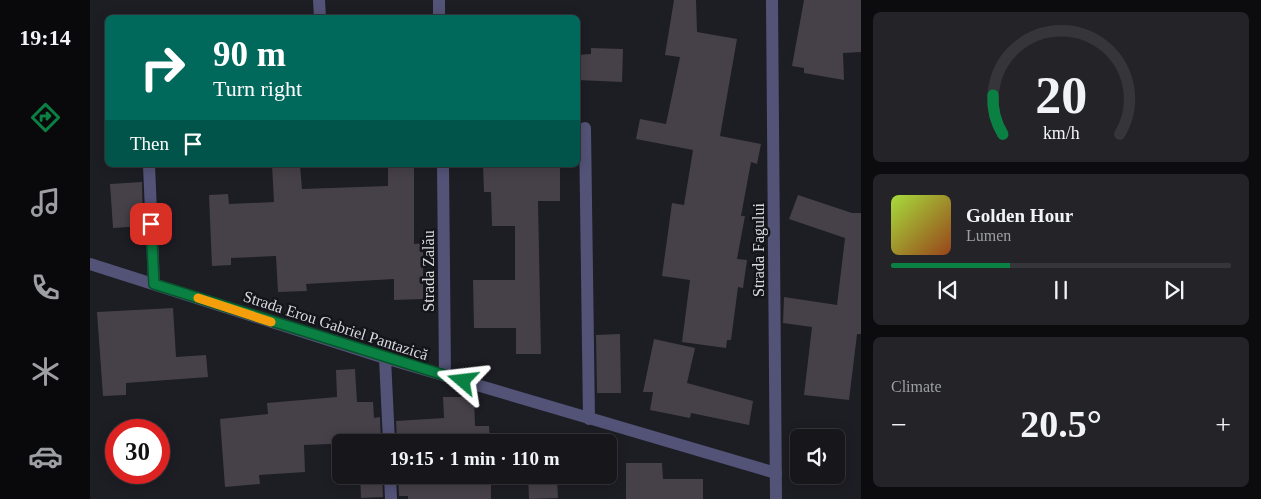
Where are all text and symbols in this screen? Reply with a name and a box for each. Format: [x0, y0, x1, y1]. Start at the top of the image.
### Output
text: 19:14 [19, 25, 71, 50]
icon: right [130, 35, 195, 100]
text: 90 m [213, 35, 286, 74]
text: 20 [1035, 67, 1087, 124]
text: Turn right [213, 76, 302, 101]
icon: directions [28, 100, 63, 135]
text: km/h [1043, 123, 1079, 143]
icon: arrive [179, 130, 207, 158]
text: Then [130, 133, 169, 154]
icon: music [28, 185, 63, 220]
pin [130, 203, 172, 245]
street label: Strada Fagului [750, 203, 768, 297]
text: Golden Hour [966, 205, 1073, 226]
icon: arrive [137, 210, 165, 238]
text: Lumen [966, 227, 1011, 244]
street label: Strada Zalău [420, 230, 437, 312]
icon: phone [28, 270, 63, 305]
icon: previous [934, 276, 962, 304]
icon: pause [1047, 276, 1075, 304]
icon: next [1160, 276, 1188, 304]
street label: Strada Erou Gabriel Pantazică [241, 288, 430, 363]
icon: climate [28, 354, 63, 389]
position arrow [436, 354, 488, 406]
text: Climate [891, 378, 942, 395]
text: 20.5° [1020, 403, 1102, 445]
text: − [891, 409, 907, 440]
text: + [1215, 409, 1231, 440]
speed limit sign: 30 [105, 419, 170, 484]
map controls [790, 429, 845, 484]
button: sound [790, 429, 845, 484]
icon: car [28, 439, 63, 474]
text: 19:15 · 1 min · 110 m [390, 448, 559, 469]

